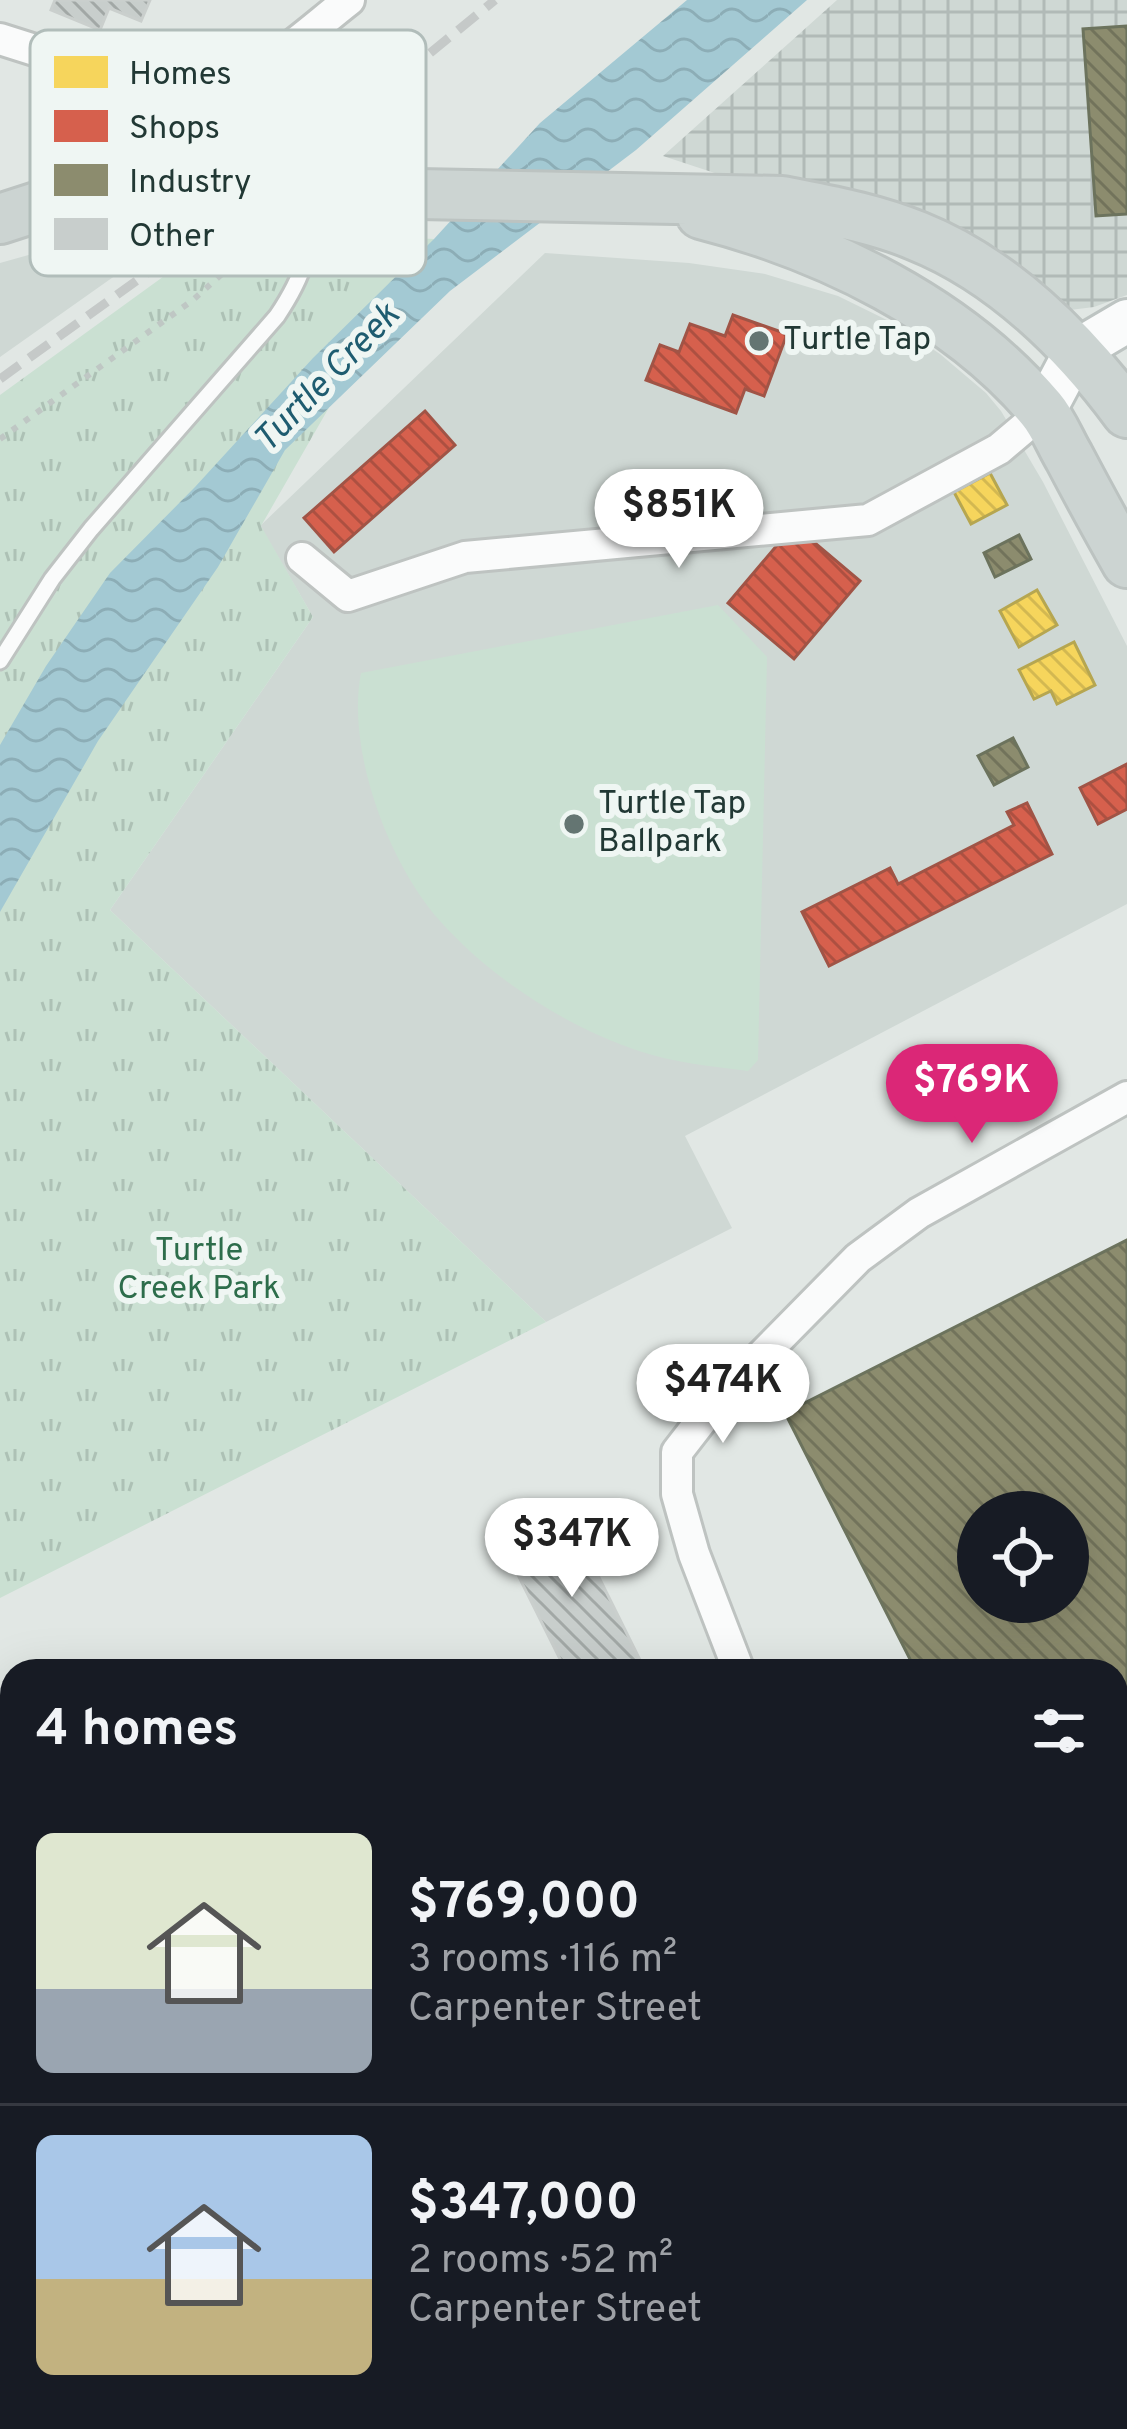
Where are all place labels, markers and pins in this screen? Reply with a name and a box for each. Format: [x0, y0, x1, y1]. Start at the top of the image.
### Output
place label: Turtle Tap [783, 320, 931, 362]
marker: Turtle Tap [746, 328, 772, 354]
pin: $851K [595, 469, 763, 571]
place label: Turtle Tap Ballpark [598, 784, 746, 864]
marker: Turtle Tap Ballpark [561, 811, 587, 837]
pin: $769K [888, 1044, 1056, 1146]
pin: $474K [639, 1344, 807, 1446]
pin: $347K [488, 1498, 656, 1600]

